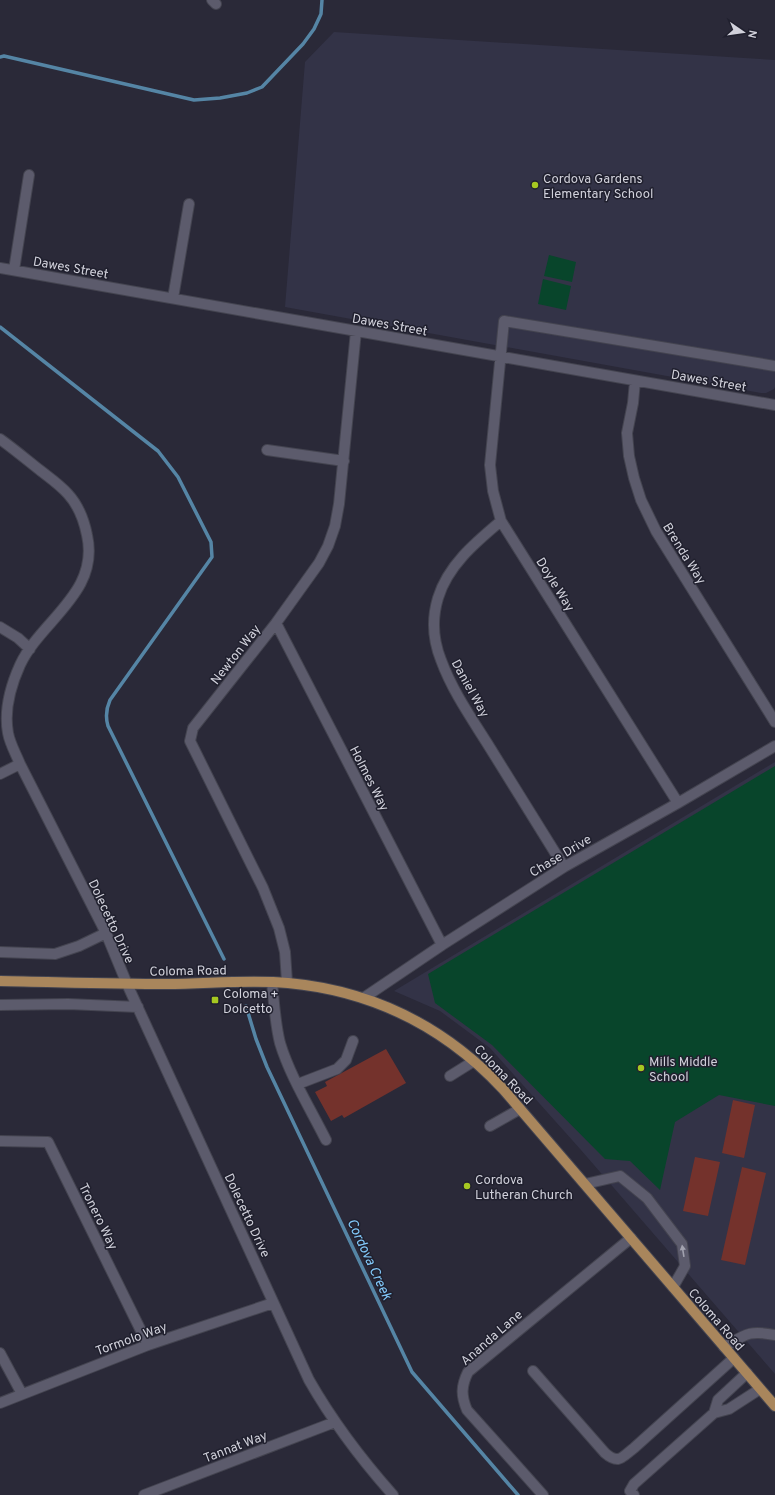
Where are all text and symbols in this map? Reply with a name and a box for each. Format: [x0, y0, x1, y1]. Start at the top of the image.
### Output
north arrow [723, 12, 763, 52]
text: N [744, 29, 759, 39]
place label: Cordova Gardens Elementary School [543, 172, 653, 203]
marker: Cordova Gardens Elementary School [530, 180, 540, 190]
street label: Dawes Street [32, 254, 110, 283]
street label: Dawes Street [351, 311, 429, 340]
street label: Dawes Street [670, 367, 748, 396]
street label: Brenda Way [658, 521, 708, 588]
street label: Doyle Way [532, 555, 577, 615]
street label: Newton Way [208, 622, 265, 688]
street label: Daniel Way [447, 657, 492, 721]
street label: Holmes Way [345, 744, 392, 814]
street label: Chase Drive [527, 832, 595, 881]
street label: Dolecetto Drive [84, 877, 137, 966]
street label: Coloma Road [149, 963, 227, 981]
place label: Coloma + Dolcetto [223, 987, 279, 1018]
marker: Coloma + Dolcetto [210, 995, 220, 1005]
street label: Coloma Road [470, 1042, 535, 1109]
place label: Mills Middle School [649, 1055, 717, 1086]
marker: Mills Middle School [636, 1063, 646, 1073]
street label: Dolecetto Drive [220, 1171, 273, 1260]
place label: Cordova Lutheran Church [475, 1173, 573, 1204]
street label: Tronero Way [74, 1181, 120, 1253]
marker: Cordova Lutheran Church [462, 1181, 472, 1191]
water label: Cordova Creek [342, 1216, 395, 1304]
one-way arrow [680, 1245, 686, 1257]
street label: Coloma Road [684, 1286, 747, 1355]
street label: Ananda Lane [458, 1307, 527, 1370]
street label: Tormolo Way [94, 1320, 170, 1360]
street label: Tannat Way [201, 1428, 270, 1467]

